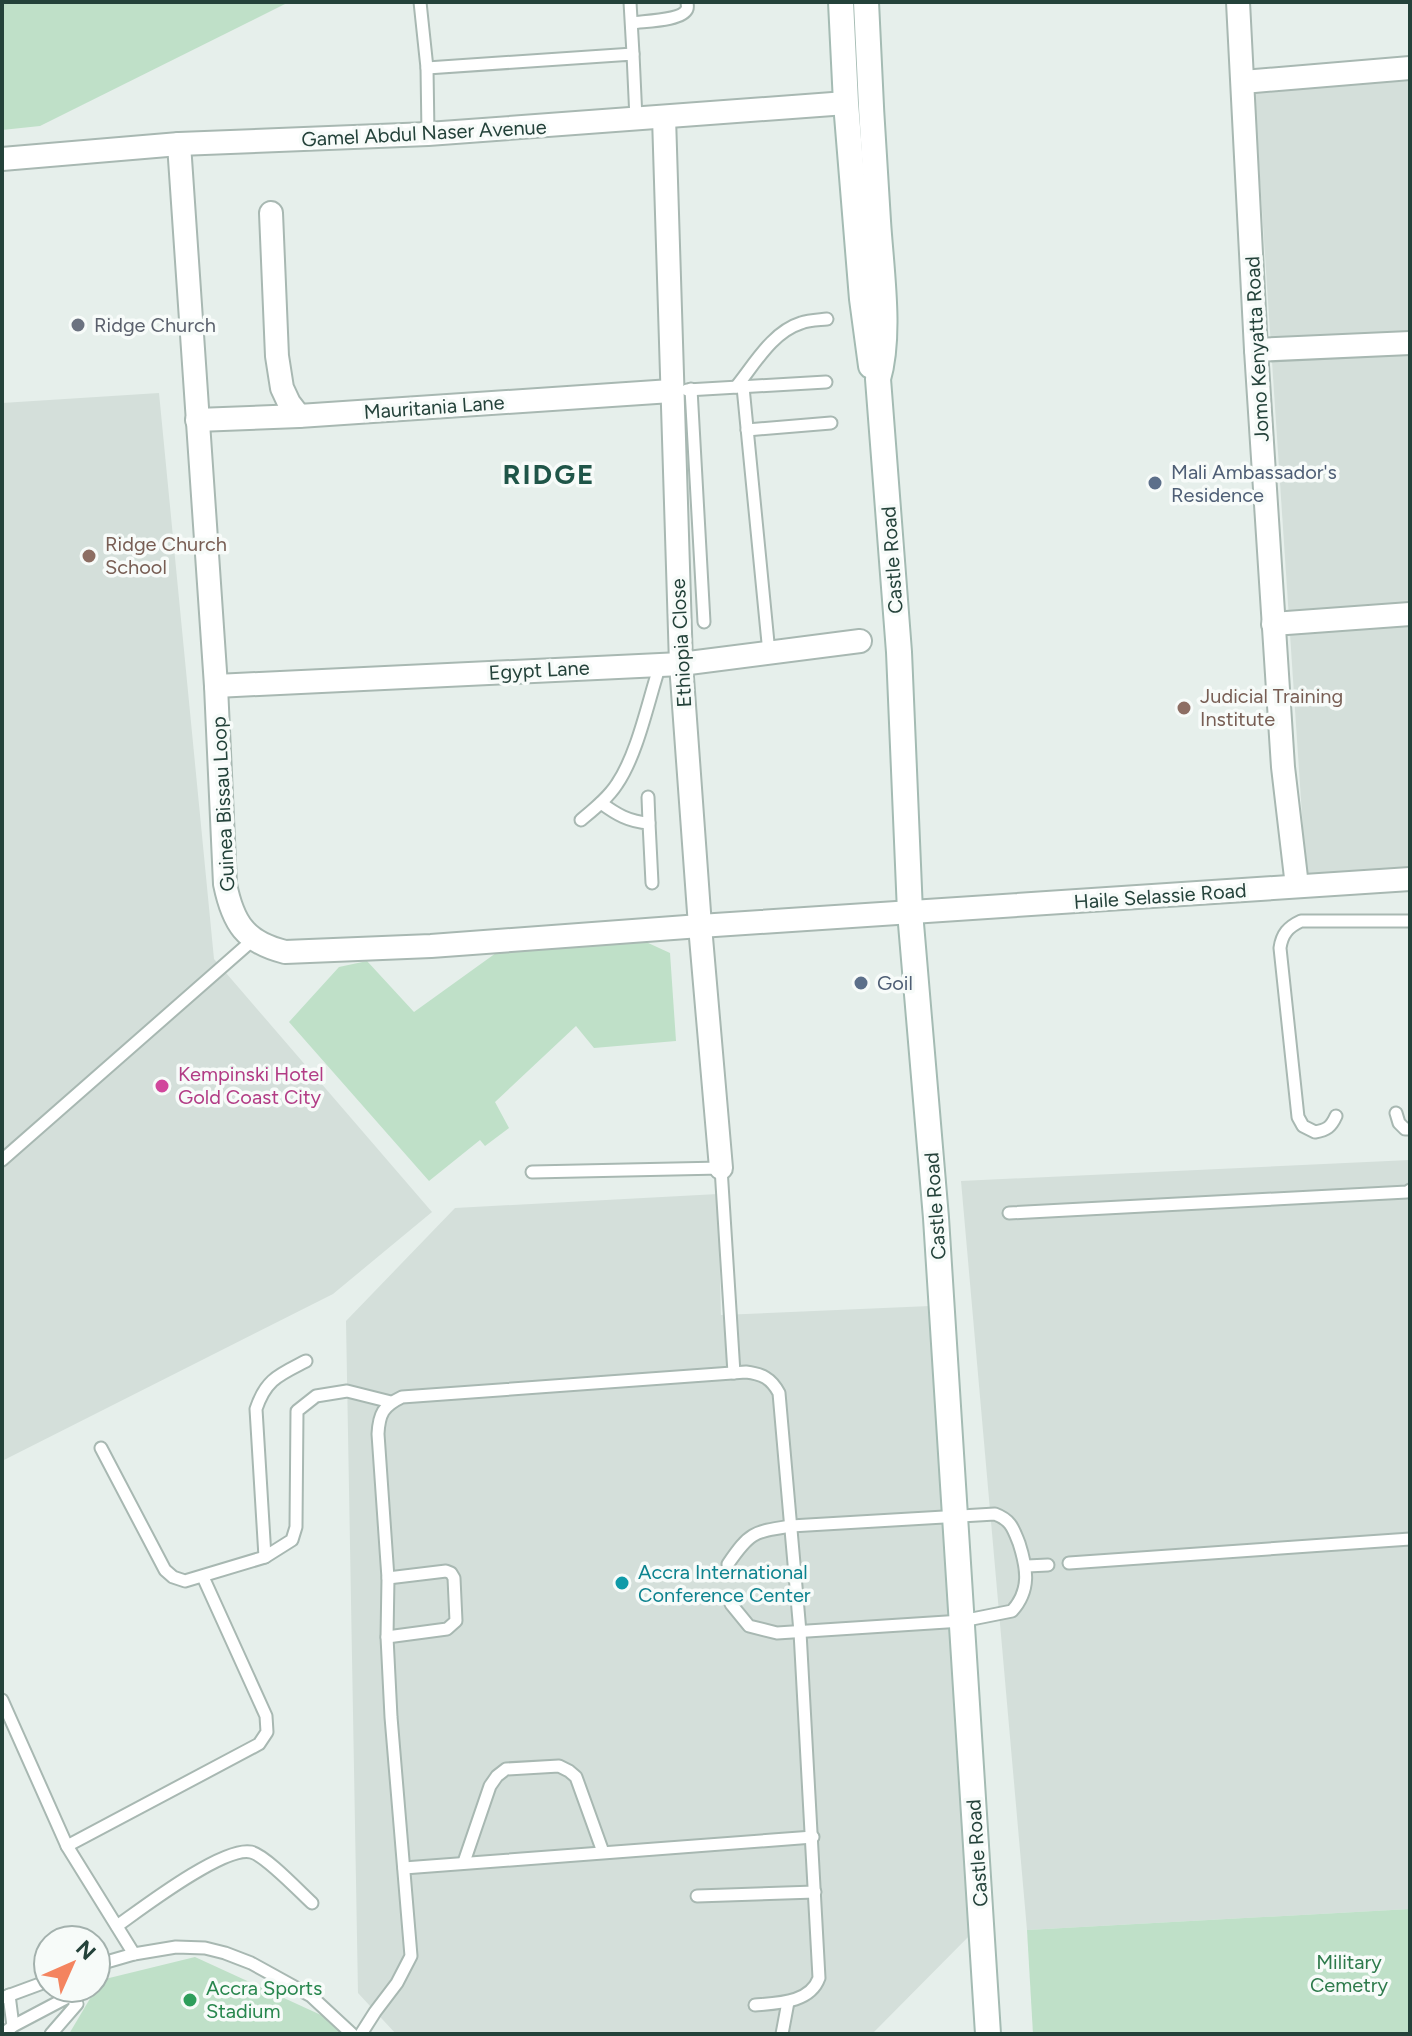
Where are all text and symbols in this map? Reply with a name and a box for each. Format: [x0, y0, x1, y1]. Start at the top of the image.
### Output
street label: Gamel Abdul Naser Avenue [301, 115, 547, 151]
street label: Jomo Kenyatta Road [1240, 255, 1274, 443]
place label: Ridge Church [94, 313, 216, 337]
marker: Ridge Church [69, 316, 87, 334]
street label: Mauritania Lane [363, 390, 505, 424]
district label: RIDGE [502, 457, 596, 491]
place label: Mali Ambassador's Residence [1171, 460, 1337, 507]
marker: Mali Ambassador's Residence [1146, 474, 1164, 492]
street label: Castle Road [876, 505, 908, 615]
place label: Ridge Church School [105, 532, 227, 579]
marker: Ridge Church School [80, 547, 98, 565]
street label: Ethiopia Close [666, 578, 696, 708]
street label: Egypt Lane [488, 655, 590, 685]
place label: Judicial Training Institute [1200, 684, 1343, 731]
marker: Judicial Training Institute [1175, 699, 1193, 717]
street label: Guinea Bissau Loop [206, 716, 240, 892]
street label: Haile Selassie Road [1073, 878, 1247, 914]
place label: Goil [877, 971, 913, 995]
marker: Goil [852, 974, 870, 992]
place label: Kempinski Hotel Gold Coast City [178, 1062, 324, 1109]
marker: Kempinski Hotel Gold Coast City [153, 1077, 171, 1095]
street label: Castle Road [919, 1151, 951, 1261]
place label: Accra International Conference Center [638, 1560, 811, 1607]
marker: Accra International Conference Center [613, 1574, 631, 1592]
street label: Castle Road [961, 1798, 993, 1908]
north arrow [32, 1924, 112, 2004]
text: N [70, 1935, 101, 1966]
park label: Military Cemetry [1310, 1950, 1389, 1997]
place label: Accra Sports Stadium [206, 1976, 322, 2023]
marker: Accra Sports Stadium [181, 1991, 199, 2009]

